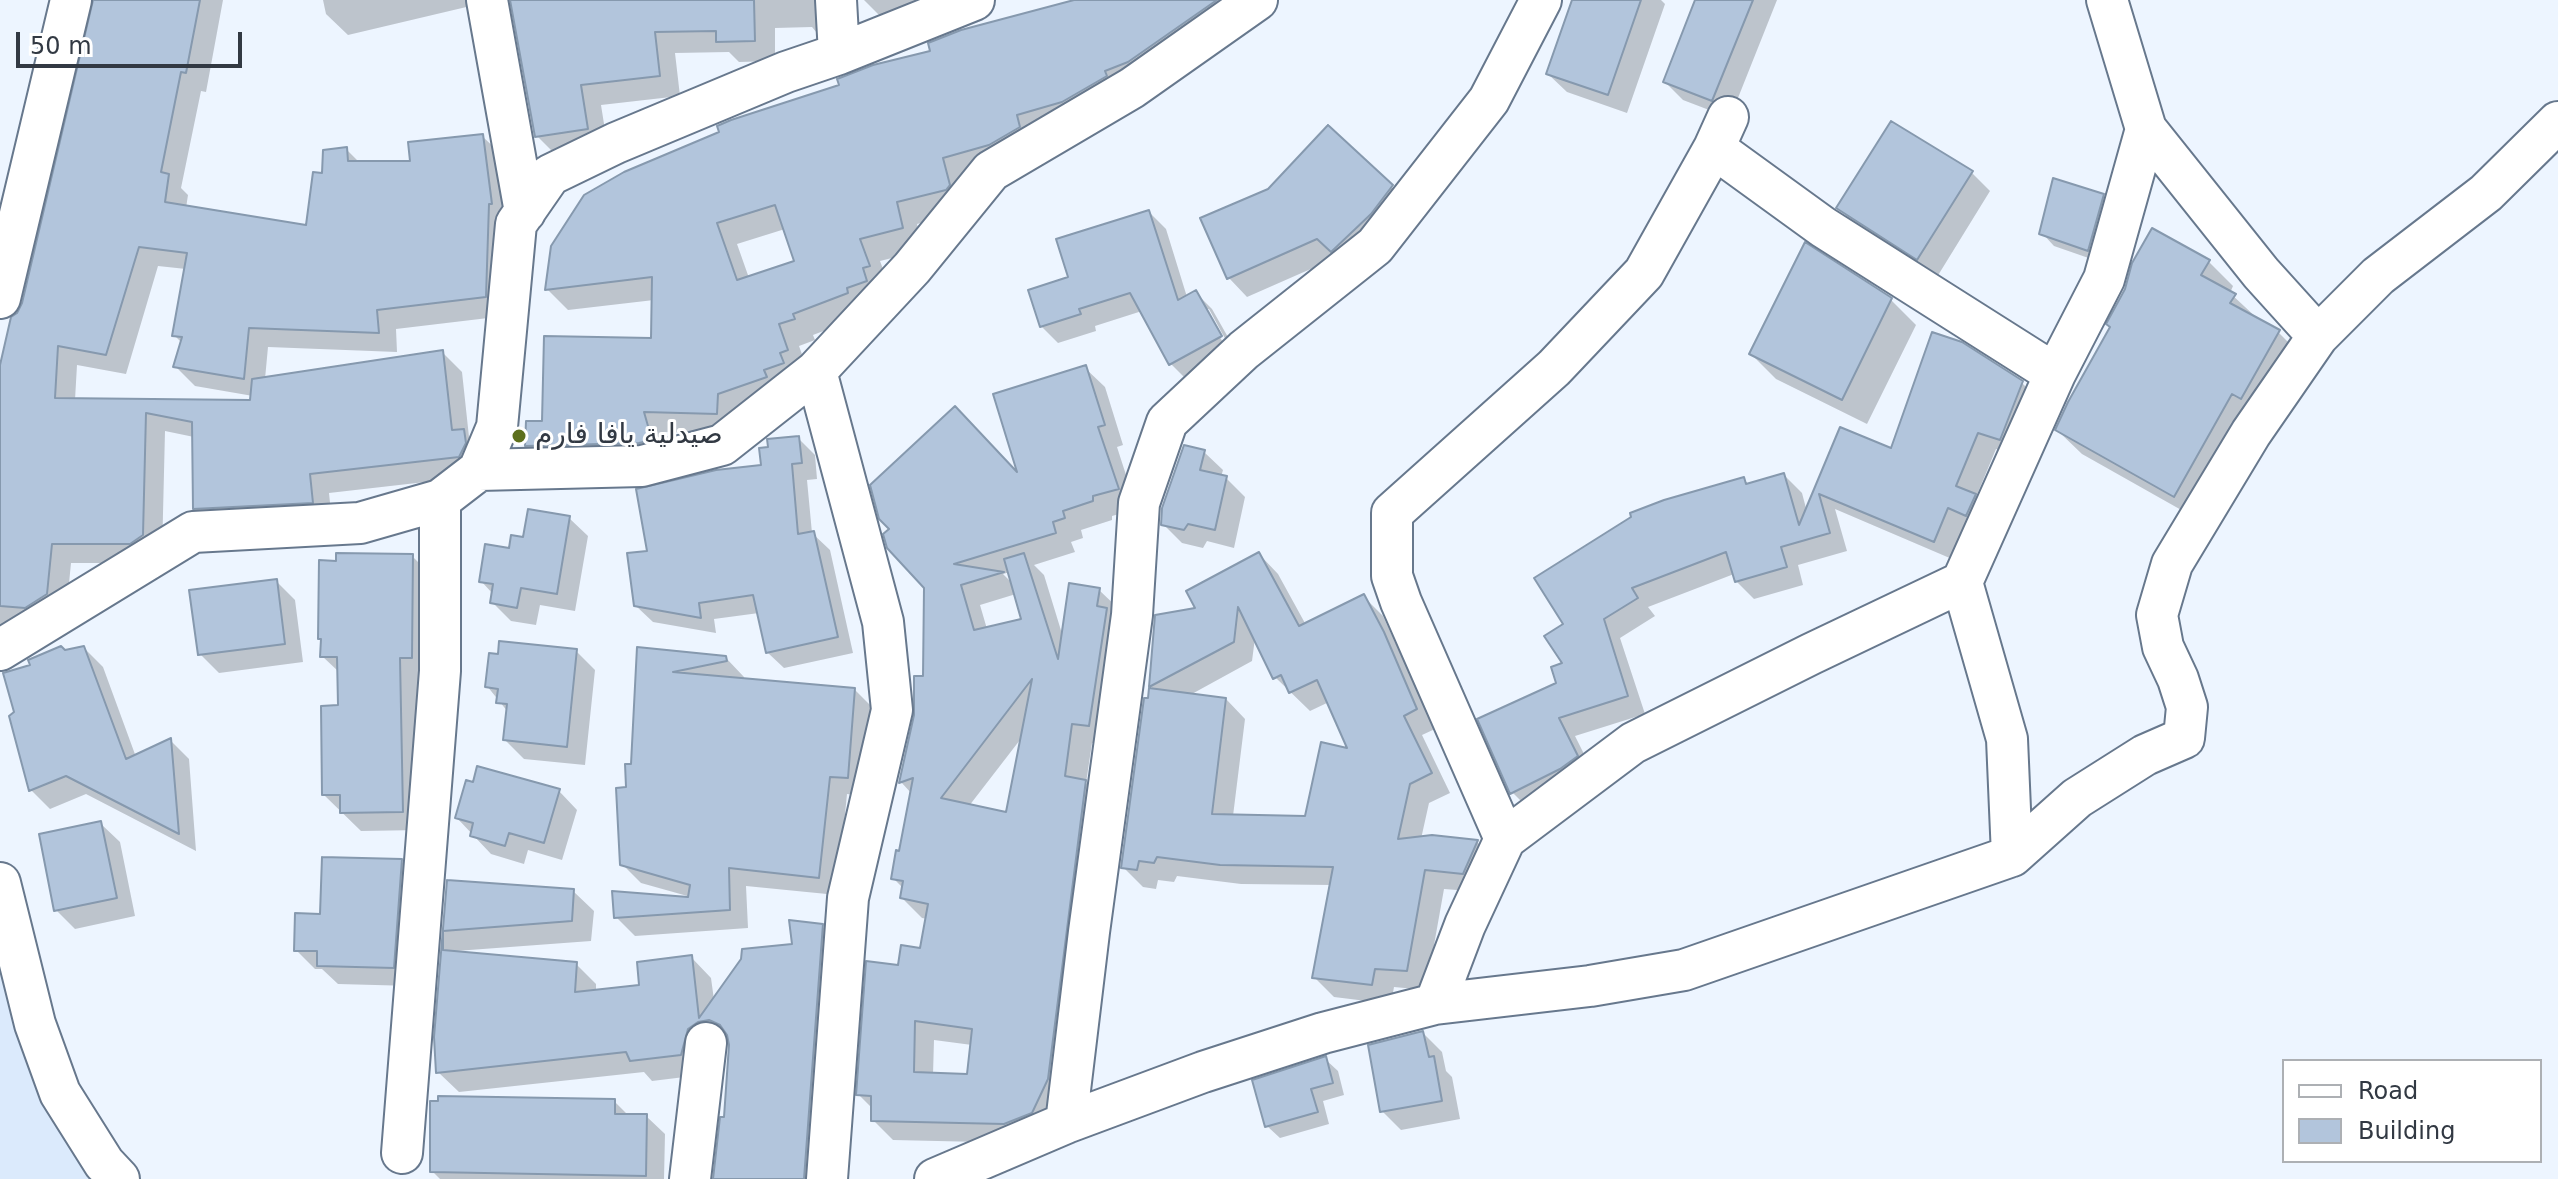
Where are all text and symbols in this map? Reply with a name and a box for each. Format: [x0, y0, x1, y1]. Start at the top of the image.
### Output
scale bar [20, 16, 246, 66]
text: 50 m [30, 32, 92, 60]
place label: صيدلية يافا فارم [535, 419, 723, 453]
marker: صيدلية يافا فارم [510, 427, 528, 445]
legend [2282, 1059, 2542, 1163]
text: Road [2358, 1077, 2418, 1105]
text: Building [2358, 1117, 2455, 1145]

